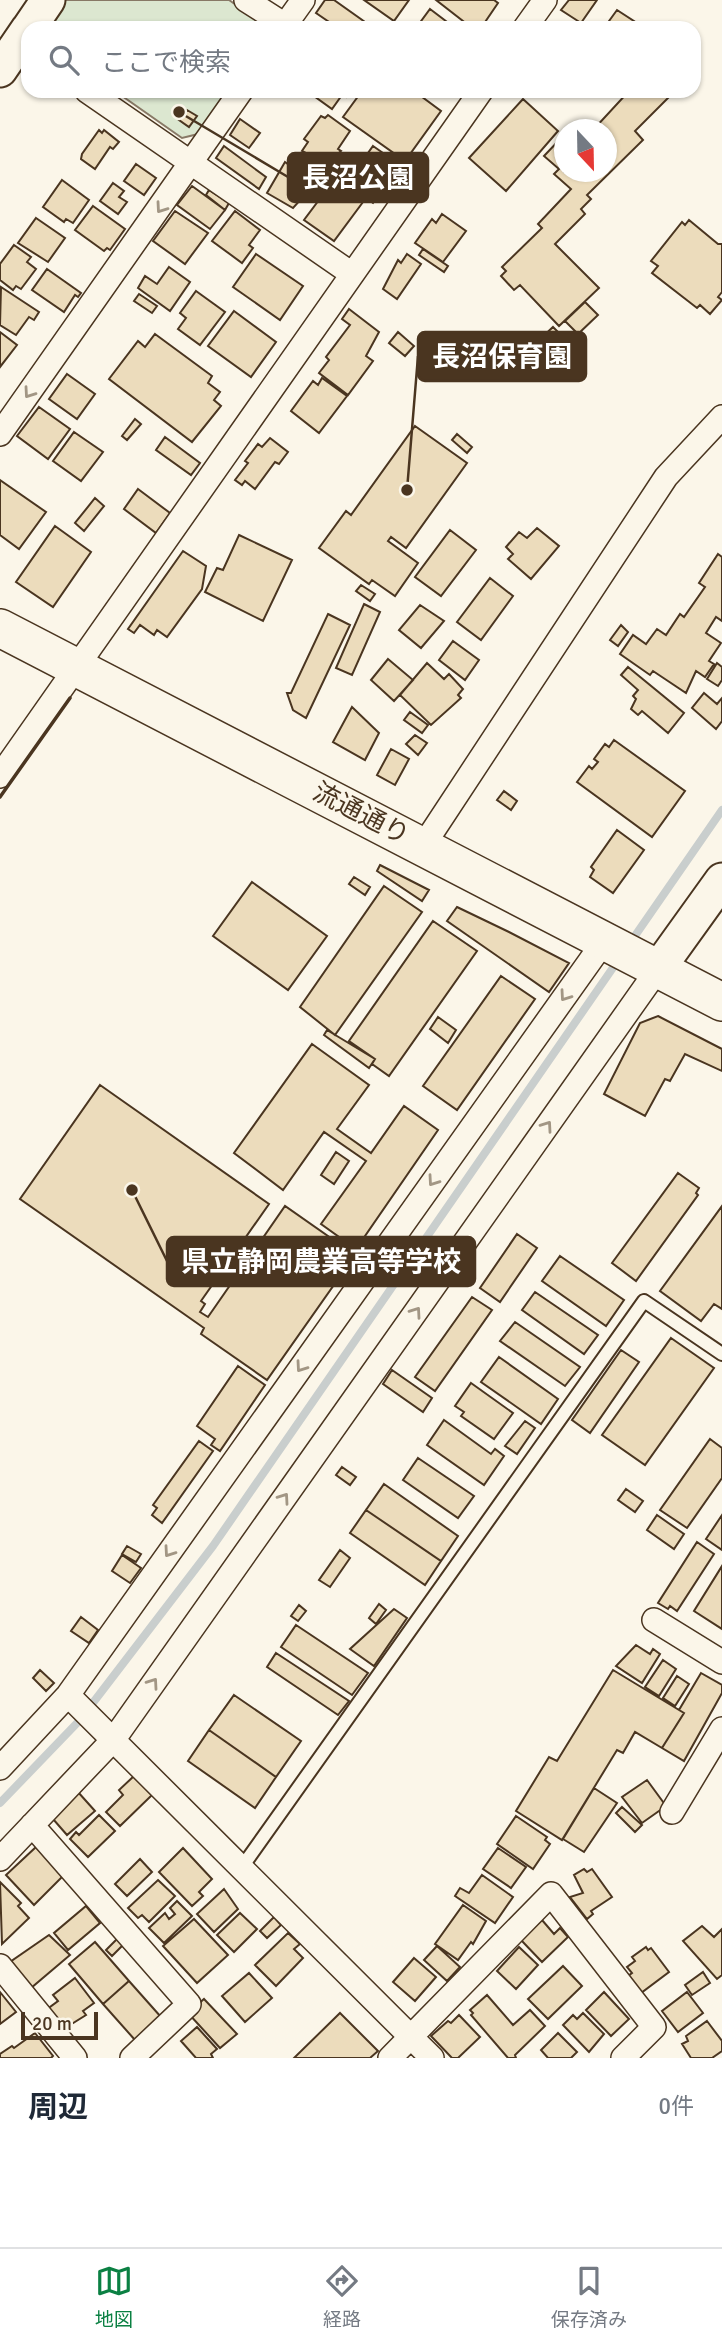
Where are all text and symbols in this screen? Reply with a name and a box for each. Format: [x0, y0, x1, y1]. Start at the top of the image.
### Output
search box [21, 21, 701, 98]
icon: search [45, 41, 83, 79]
text: ここで検索 [101, 47, 231, 79]
north arrow [554, 119, 617, 182]
callout: 長沼公園 [288, 153, 428, 202]
text: 長沼公園 [302, 161, 414, 195]
one-way arrow [157, 200, 169, 213]
callout: 長沼保育園 [418, 332, 586, 381]
text: 長沼保育園 [432, 340, 572, 374]
one-way arrow [25, 385, 37, 398]
street label: 流通通り [307, 776, 415, 852]
one-way arrow [561, 988, 574, 1001]
one-way arrow [539, 1121, 551, 1134]
one-way arrow [429, 1173, 442, 1186]
callout: 県立静岡農業高等学校 [167, 1237, 475, 1286]
text: 県立静岡農業高等学校 [181, 1245, 461, 1279]
one-way arrow [408, 1307, 420, 1320]
one-way arrow [297, 1359, 310, 1371]
one-way arrow [276, 1493, 289, 1506]
one-way arrow [165, 1544, 178, 1557]
one-way arrow [145, 1678, 157, 1691]
scale bar [21, 2009, 98, 2041]
text: 20 m [32, 2012, 72, 2036]
text: 周辺 [28, 2089, 88, 2126]
text: 0件 [659, 2092, 694, 2121]
tab: 地図 [95, 2262, 133, 2332]
tab: 経路 [323, 2262, 361, 2332]
tab: 保存済み [551, 2262, 627, 2332]

